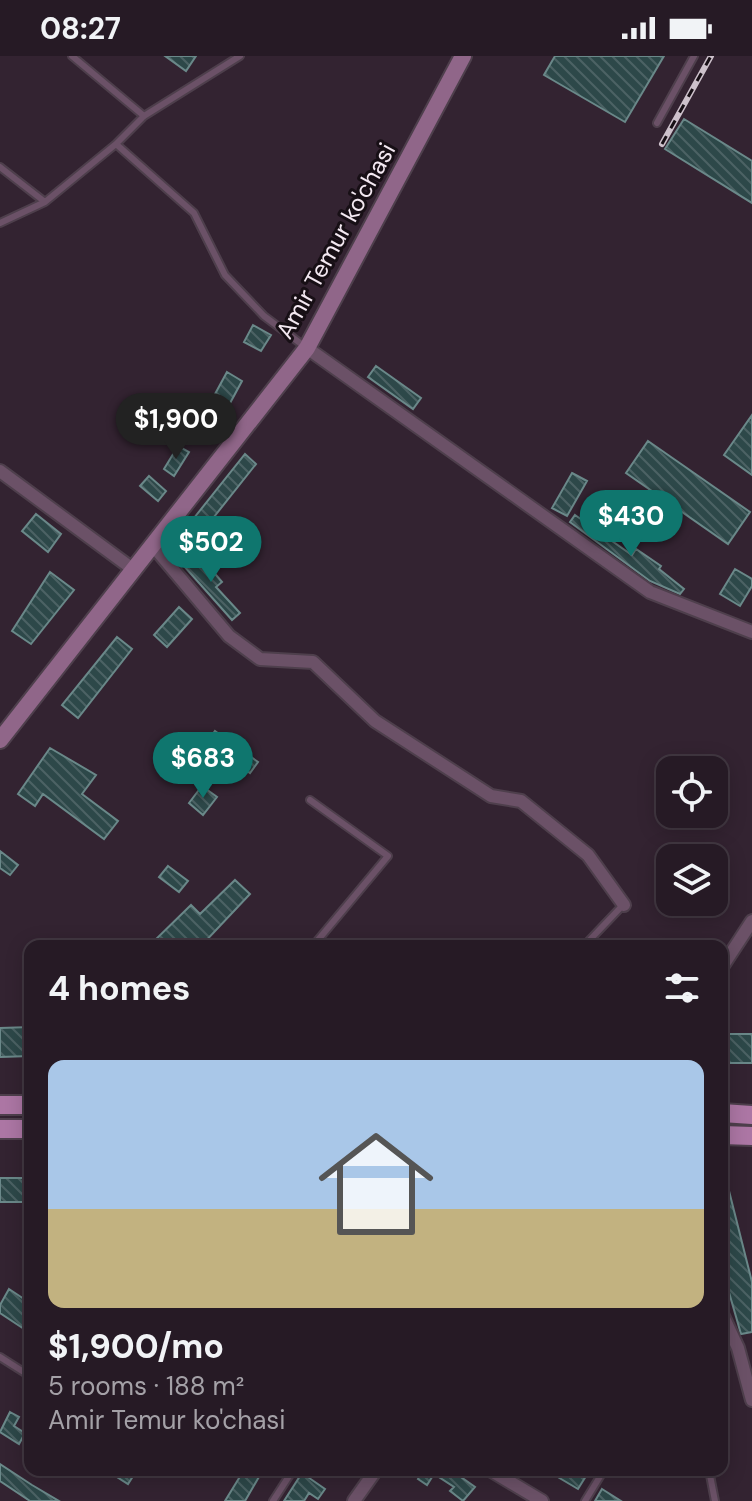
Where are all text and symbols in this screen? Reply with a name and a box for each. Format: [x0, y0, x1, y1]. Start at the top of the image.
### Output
text: 08:27 [40, 9, 121, 48]
street label: Amir Temur ko'chasi [269, 137, 402, 344]
pin: $1,900 [111, 393, 241, 461]
text: $1,900 [134, 402, 218, 436]
pin: $430 [584, 490, 678, 558]
text: $430 [598, 499, 664, 533]
pin: $502 [164, 516, 258, 584]
text: $502 [178, 525, 244, 559]
pin: $683 [156, 732, 250, 800]
text: $683 [171, 741, 235, 775]
map controls [656, 756, 728, 916]
button: locate [656, 756, 728, 828]
button: layers [656, 844, 728, 916]
text: 4 homes [48, 966, 190, 1011]
icon: filters [660, 966, 704, 1010]
icon: home [304, 1112, 448, 1256]
text: $1,900/mo [48, 1324, 224, 1369]
text: 5 rooms · 188 m² [48, 1369, 244, 1403]
text: Amir Temur ko'chasi [48, 1403, 286, 1437]

